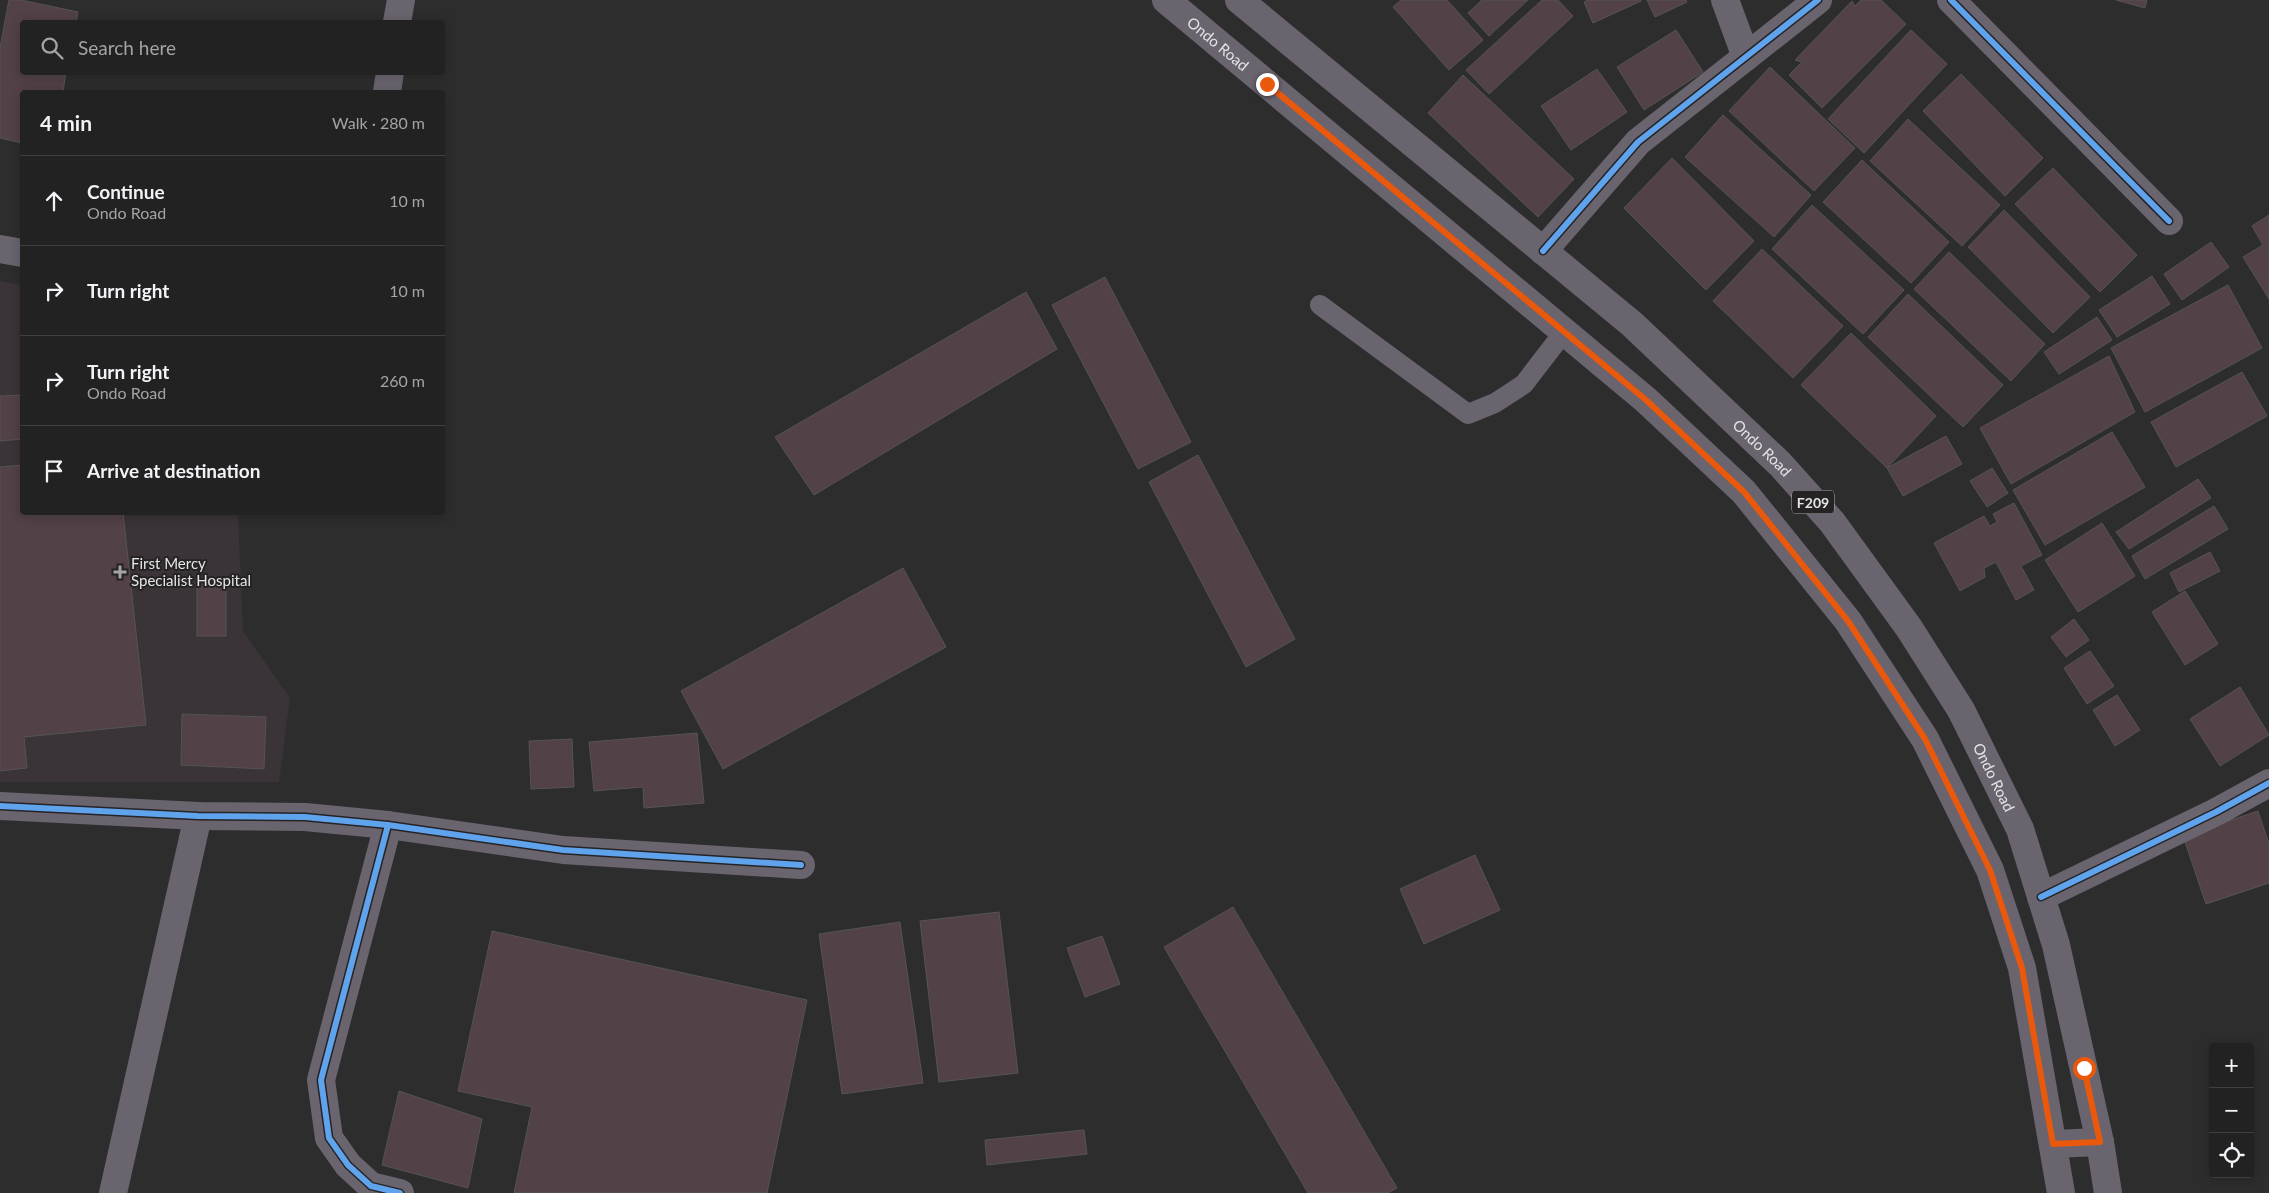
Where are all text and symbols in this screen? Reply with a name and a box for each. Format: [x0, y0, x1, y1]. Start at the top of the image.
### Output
street label: Ondo Road [1184, 13, 1253, 74]
search box [20, 20, 445, 75]
icon: search [38, 34, 66, 62]
text: Search here [78, 36, 176, 59]
route end [1256, 73, 1279, 96]
text: 4 min [40, 110, 92, 135]
text: Walk · 280 m [332, 113, 425, 132]
text: Continue [87, 180, 165, 203]
icon: ahead [40, 187, 68, 215]
text: 10 m [389, 191, 425, 210]
text: Ondo Road [87, 203, 166, 222]
icon: right [40, 277, 68, 305]
text: Turn right [87, 279, 169, 302]
text: 10 m [389, 281, 425, 300]
text: Turn right [87, 360, 169, 383]
icon: right [40, 367, 68, 395]
text: 260 m [380, 371, 425, 390]
text: Ondo Road [87, 383, 166, 402]
street label: Ondo Road [1729, 415, 1795, 480]
icon: arrive [40, 457, 68, 485]
text: Arrive at destination [87, 459, 260, 482]
road number: F209 [1792, 491, 1834, 514]
place label: First Mercy Specialist Hospital [131, 554, 251, 589]
marker: First Mercy Specialist Hospital [113, 565, 127, 579]
street label: Ondo Road [1970, 740, 2019, 814]
map controls [2209, 1043, 2254, 1178]
button: + [2209, 1043, 2254, 1088]
route start [2073, 1057, 2096, 1080]
button: − [2209, 1088, 2254, 1133]
button: locate [2209, 1133, 2254, 1178]

